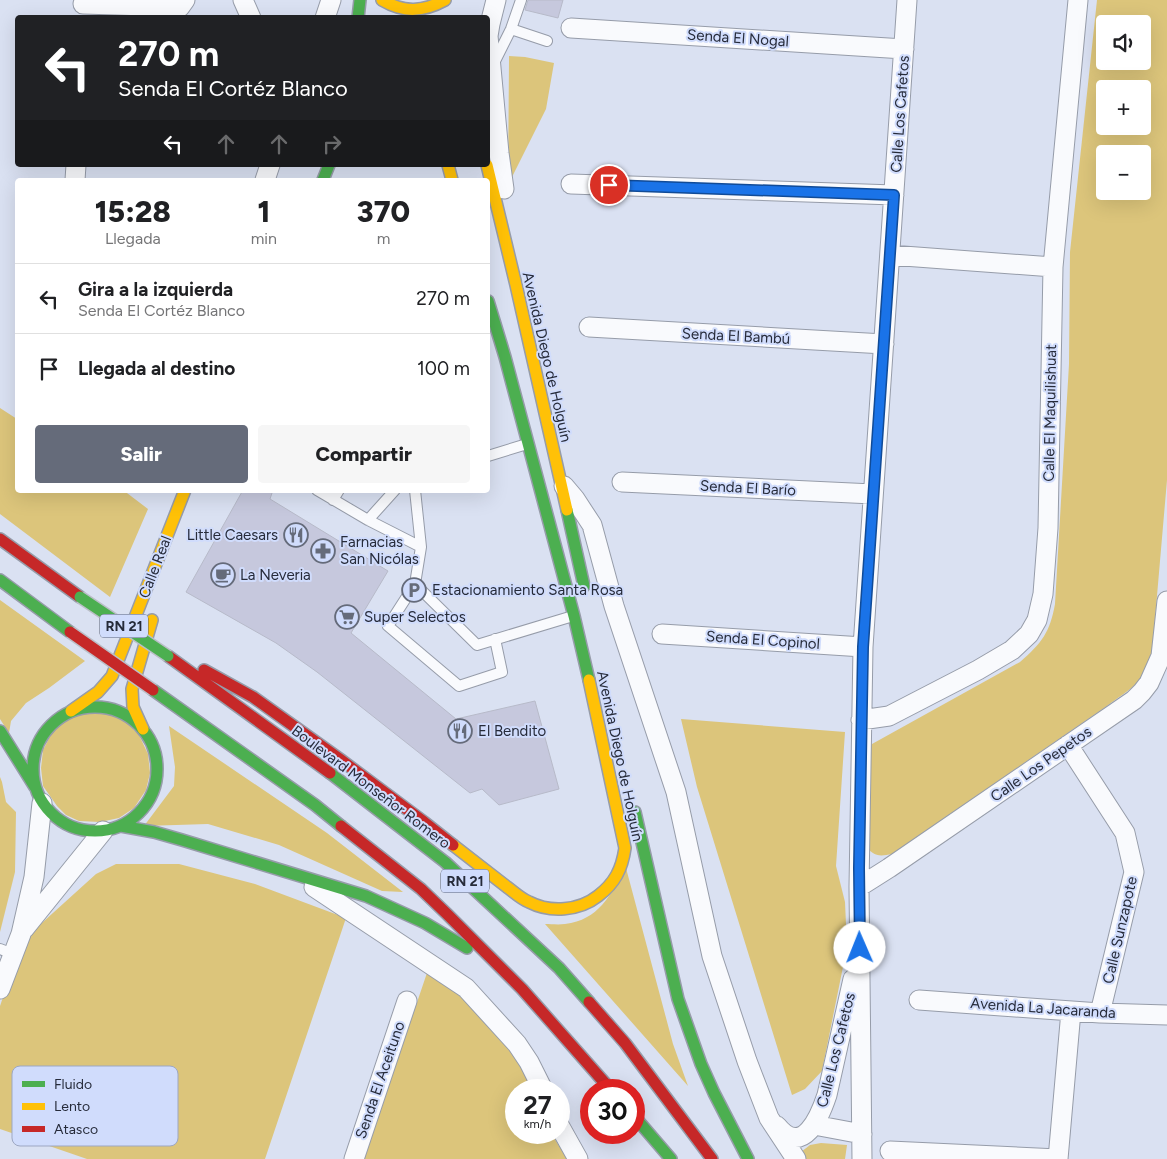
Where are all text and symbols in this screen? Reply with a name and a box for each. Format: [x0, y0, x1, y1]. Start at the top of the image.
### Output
map controls [1096, 15, 1151, 200]
button: sound [1096, 15, 1151, 70]
street label: Senda El Nogal [687, 25, 789, 51]
text: 270 m [118, 33, 219, 75]
icon: left [35, 35, 100, 100]
street label: Calle Los Cafetos [887, 55, 913, 173]
text: Senda El Cortéz Blanco [118, 75, 348, 102]
button: + [1096, 80, 1151, 135]
icon: left [159, 130, 187, 158]
icon: ahead [212, 130, 240, 158]
icon: ahead [265, 130, 293, 158]
icon: right [318, 130, 346, 158]
button: − [1096, 145, 1151, 200]
pin [588, 164, 630, 206]
icon: arrive [595, 171, 623, 199]
text: 15:28 [95, 193, 171, 230]
text: 1 [257, 193, 270, 230]
text: 370 [357, 193, 410, 230]
text: Llegada [105, 229, 161, 248]
text: min [251, 229, 277, 248]
text: m [377, 229, 390, 248]
street label: Avenida Diego de Holguín [519, 270, 575, 444]
text: Gira a la izquierda [78, 278, 233, 301]
icon: left [35, 285, 63, 313]
text: 270 m [416, 287, 470, 310]
text: Senda El Cortéz Blanco [78, 301, 245, 320]
street label: Senda El Bambú [681, 324, 791, 348]
street label: Calle El Maquilishuat [1040, 344, 1060, 482]
icon: arrive [35, 355, 63, 383]
text: Llegada al destino [78, 357, 235, 380]
text: 100 m [417, 357, 470, 380]
button: Salir [35, 425, 248, 483]
button: Compartir [258, 425, 470, 483]
street label: Senda El Barío [700, 477, 797, 500]
restaurant icon: Little Caesars [283, 522, 309, 548]
place label: Little Caesars [187, 526, 278, 544]
street label: Calle Real [135, 533, 175, 601]
place label: Farnacias San Nicólas [340, 533, 419, 568]
pharmacy icon: Farnacias San Nicólas [310, 538, 336, 564]
cafe icon: La Neveria [210, 562, 236, 588]
place label: La Neveria [240, 566, 311, 584]
parking icon: Estacionamiento Santa Rosa [401, 577, 427, 603]
place label: Estacionamiento Santa Rosa [432, 581, 623, 599]
supermarket icon: Super Selectos [334, 604, 360, 630]
place label: Super Selectos [364, 608, 466, 626]
road number: RN 21 [100, 614, 148, 638]
street label: Senda El Copinol [705, 627, 821, 653]
street label: Avenida Diego de Holguín [593, 669, 647, 843]
restaurant icon: El Bendito [447, 718, 473, 744]
street label: Boulevard Monseñor Romero [288, 721, 454, 853]
place label: El Bendito [478, 722, 547, 740]
street label: Calle Los Pepetos [987, 722, 1095, 806]
road number: RN 21 [441, 869, 489, 892]
street label: Calle Sunzapote [1099, 875, 1141, 985]
position arrow [833, 921, 885, 973]
street label: Calle Los Cafetos [813, 991, 859, 1109]
street label: Avenida La Jacaranda [970, 994, 1116, 1022]
street label: Senda El Aceituno [352, 1019, 409, 1141]
legend [12, 1066, 178, 1146]
text: Fluido [54, 1076, 92, 1093]
speed limit sign: 30 [580, 1079, 645, 1144]
text: 27 [523, 1090, 552, 1120]
text: Lento [54, 1098, 90, 1115]
text: km/h [524, 1117, 551, 1131]
text: Atasco [54, 1121, 98, 1138]

